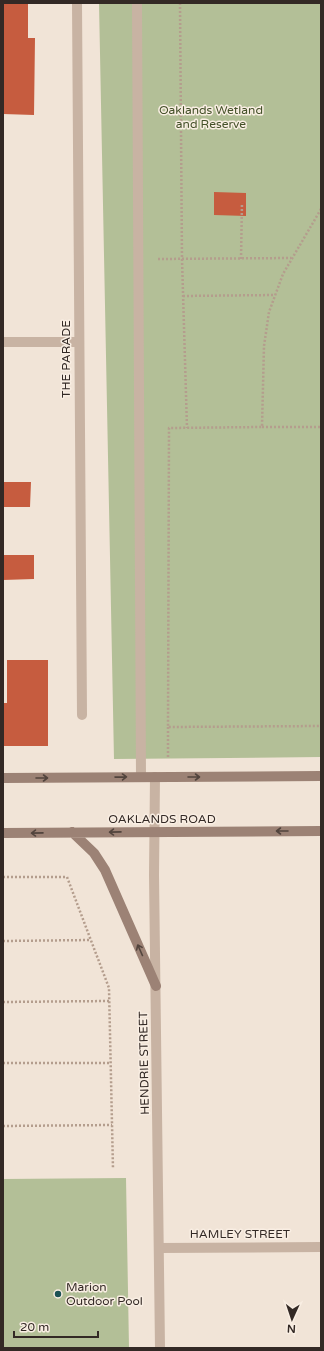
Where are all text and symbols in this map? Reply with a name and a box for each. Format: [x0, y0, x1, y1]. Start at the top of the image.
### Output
park label: Oaklands Wetland and Reserve [159, 103, 263, 131]
street label: THE PARADE [59, 320, 73, 398]
one-way arrow [114, 773, 127, 781]
one-way arrow [187, 773, 200, 781]
one-way arrow [35, 774, 48, 782]
street label: OAKLANDS ROAD [108, 812, 216, 826]
one-way arrow [276, 828, 289, 835]
one-way arrow [31, 829, 44, 837]
one-way arrow [109, 829, 122, 836]
one-way arrow [136, 944, 143, 956]
street label: HENDRIE STREET [136, 1010, 152, 1115]
street label: HAMLEY STREET [190, 1227, 291, 1241]
place label: Marion Outdoor Pool [66, 1280, 143, 1308]
marker: Marion Outdoor Pool [53, 1289, 63, 1299]
north arrow [272, 1299, 312, 1339]
scale bar [14, 1313, 98, 1339]
text: 20 m [20, 1320, 49, 1334]
text: N [287, 1322, 296, 1335]

